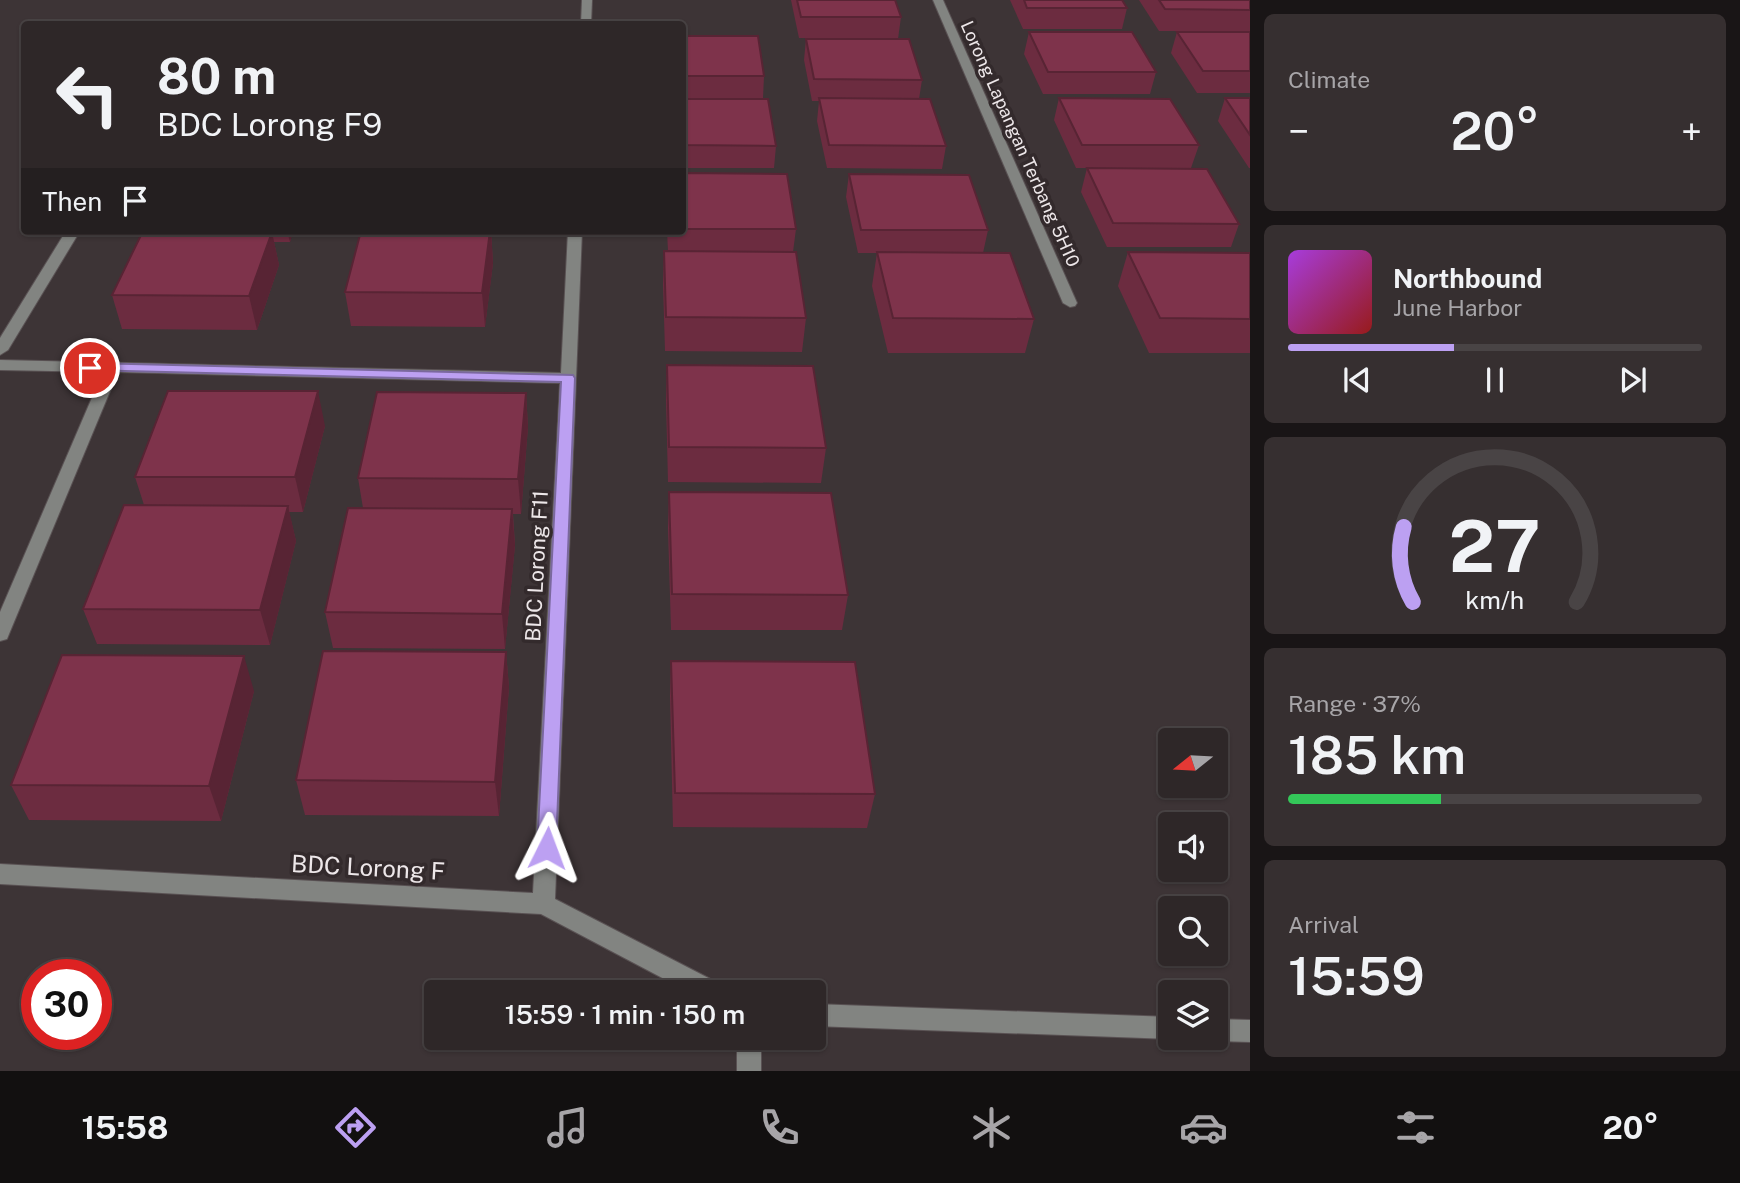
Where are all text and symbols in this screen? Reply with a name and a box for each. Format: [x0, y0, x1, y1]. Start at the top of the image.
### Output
street label: Lorong Lapangan Terbang 5H10 [957, 18, 1084, 270]
text: 80 m [157, 47, 276, 105]
icon: left [42, 49, 133, 140]
text: Climate [1288, 66, 1370, 93]
text: 20° [1450, 101, 1540, 162]
text: BDC Lorong F9 [157, 106, 382, 143]
text: − [1288, 109, 1309, 154]
text: + [1681, 109, 1702, 154]
icon: arrive [116, 182, 154, 220]
text: Then [42, 186, 102, 217]
text: Northbound [1393, 263, 1542, 294]
text: June Harbor [1393, 294, 1522, 321]
pin [60, 338, 120, 398]
icon: arrive [71, 349, 109, 387]
icon: previous [1338, 361, 1376, 399]
icon: pause [1476, 361, 1514, 399]
icon: next [1614, 361, 1652, 399]
street label: BDC Lorong F11 [520, 490, 553, 642]
text: 27 [1449, 503, 1541, 588]
text: km/h [1466, 584, 1524, 614]
text: Range · 37% [1288, 690, 1421, 717]
text: 185 km [1288, 725, 1466, 786]
north arrow [1158, 728, 1228, 798]
map controls [1158, 728, 1228, 1050]
position arrow [510, 811, 584, 885]
button: sound [1158, 812, 1228, 882]
street label: BDC Lorong F [290, 849, 446, 885]
button: search [1158, 896, 1228, 966]
text: Arrival [1288, 911, 1359, 938]
text: 15:59 [1288, 946, 1425, 1007]
speed limit sign: 30 [21, 959, 112, 1050]
button: layers [1158, 980, 1228, 1050]
text: 15:59 · 1 min · 150 m [505, 999, 745, 1030]
icon: directions [331, 1103, 380, 1152]
icon: music [543, 1103, 592, 1152]
icon: phone [755, 1103, 804, 1152]
icon: climate [967, 1103, 1016, 1152]
icon: car [1179, 1103, 1228, 1152]
icon: filters [1391, 1103, 1440, 1152]
text: 15:58 [81, 1109, 168, 1146]
text: 20° [1602, 1109, 1659, 1146]

